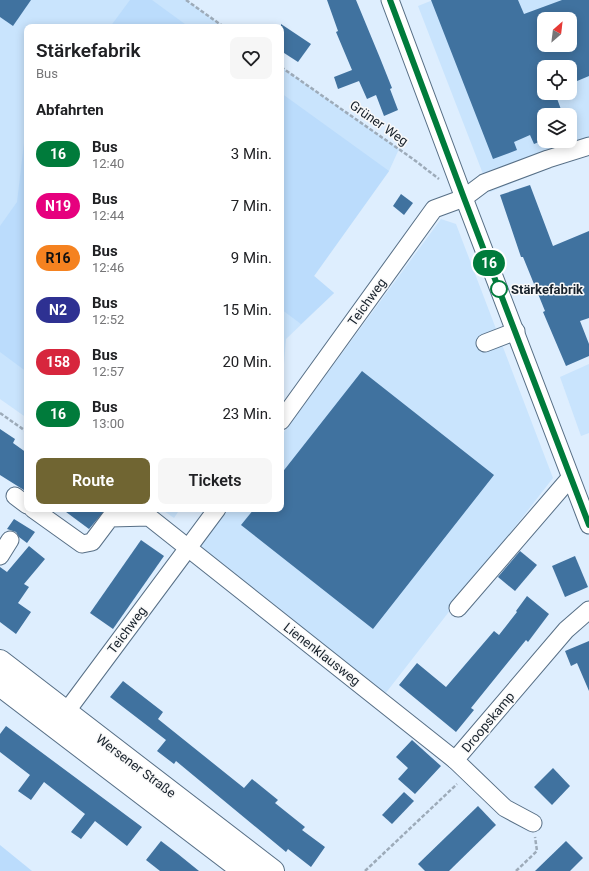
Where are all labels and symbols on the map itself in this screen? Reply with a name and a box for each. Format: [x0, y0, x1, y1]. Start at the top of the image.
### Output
north arrow [537, 12, 577, 52]
street label: Grüner Weg [347, 97, 411, 149]
line badge: 16 [471, 250, 507, 276]
street label: Teichweg [345, 275, 389, 329]
marker: Stärkefabrik [490, 280, 508, 298]
place label: Stärkefabrik [511, 282, 584, 297]
street label: Teichweg [104, 603, 150, 657]
street label: Lienenklausweg [281, 619, 363, 689]
street label: Droopskamp [458, 689, 518, 755]
street label: Wersener Straße [93, 731, 179, 801]

